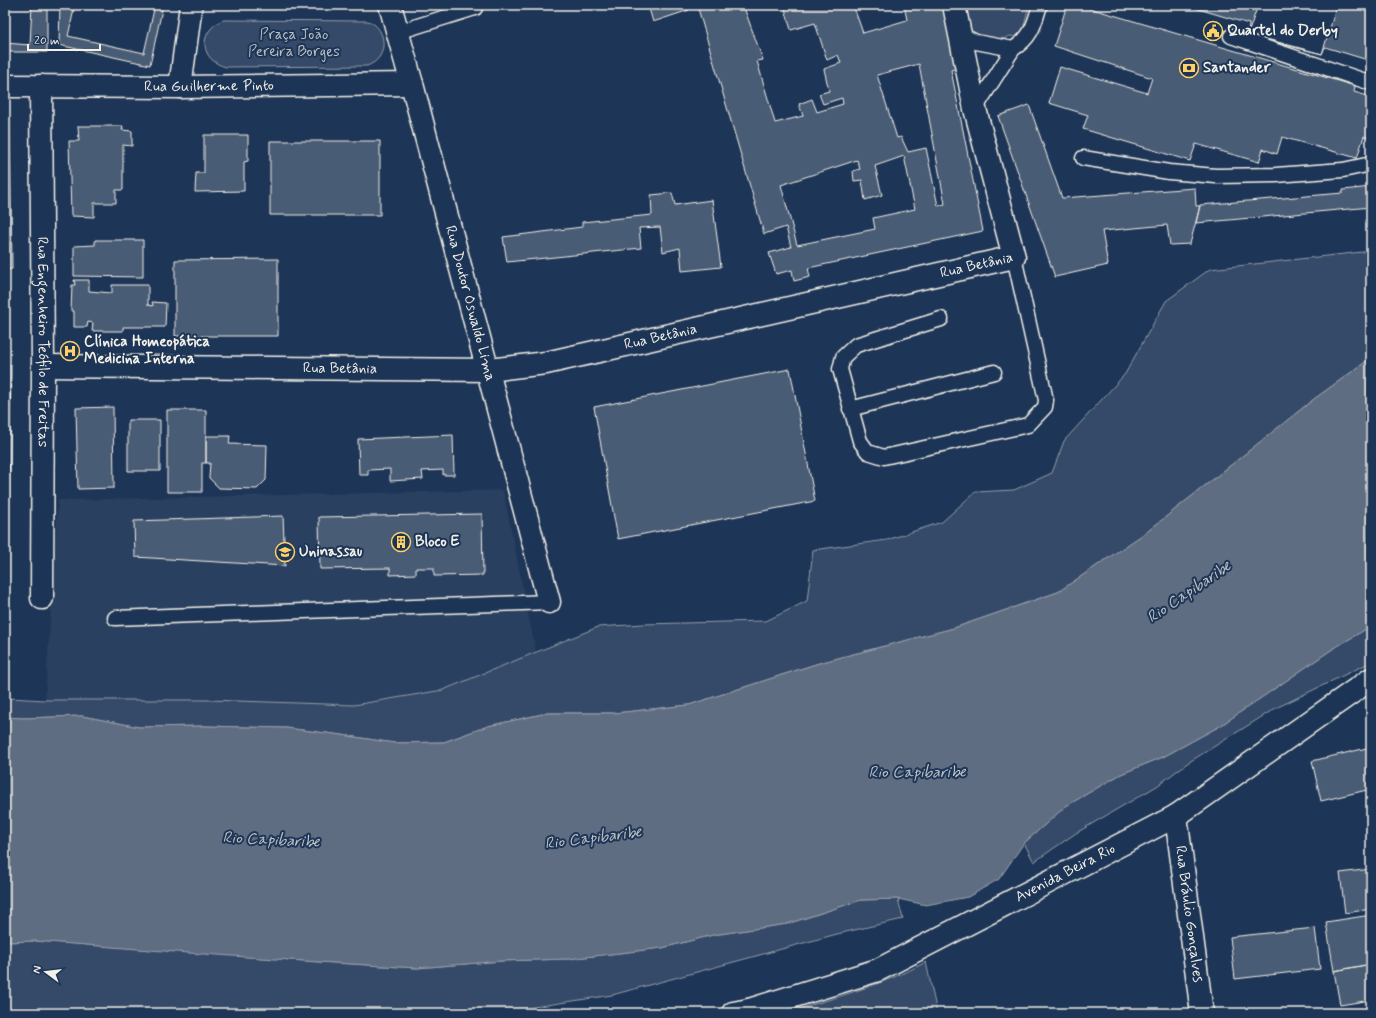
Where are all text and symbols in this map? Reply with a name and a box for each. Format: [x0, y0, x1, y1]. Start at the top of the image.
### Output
public building icon: Quartel do Derby [1202, 20, 1224, 42]
place label: Quartel do Derby [1227, 21, 1338, 41]
park label: Praça João Pereira Borges [248, 25, 340, 62]
scale bar [28, 26, 100, 52]
text: 20 m [34, 33, 60, 49]
bank icon: Santander [1178, 57, 1200, 79]
place label: Santander [1203, 58, 1272, 78]
street label: Rua Guilherme Pinto [144, 76, 274, 97]
street label: Rua Doutor Oswaldo Lima [440, 223, 500, 384]
street label: Rua Engenheiro Teófilo de Freitas [31, 237, 53, 448]
street label: Rua Betânia [938, 248, 1015, 283]
street label: Rua Betânia [622, 319, 699, 355]
place label: Clínica Homeopática Medicina Interna [84, 332, 210, 369]
hospital icon: Clínica Homeopática Medicina Interna [59, 340, 81, 362]
street label: Rua Betânia [303, 358, 377, 379]
building icon: Bloco E [390, 531, 412, 553]
place label: Bloco E [415, 532, 460, 552]
school or university icon: Uninassau [274, 541, 296, 563]
place label: Uninassau [299, 542, 362, 562]
water label: Rio Capibaribe [1143, 555, 1236, 628]
water label: Rio Capibaribe [868, 762, 967, 783]
water label: Rio Capibaribe [543, 821, 644, 854]
water label: Rio Capibaribe [222, 827, 322, 853]
street label: Avenida Beira Rio [1012, 839, 1119, 907]
street label: Rua Bráulio Gonçalves [1170, 845, 1208, 984]
north arrow [26, 952, 66, 992]
text: N [30, 964, 45, 975]

